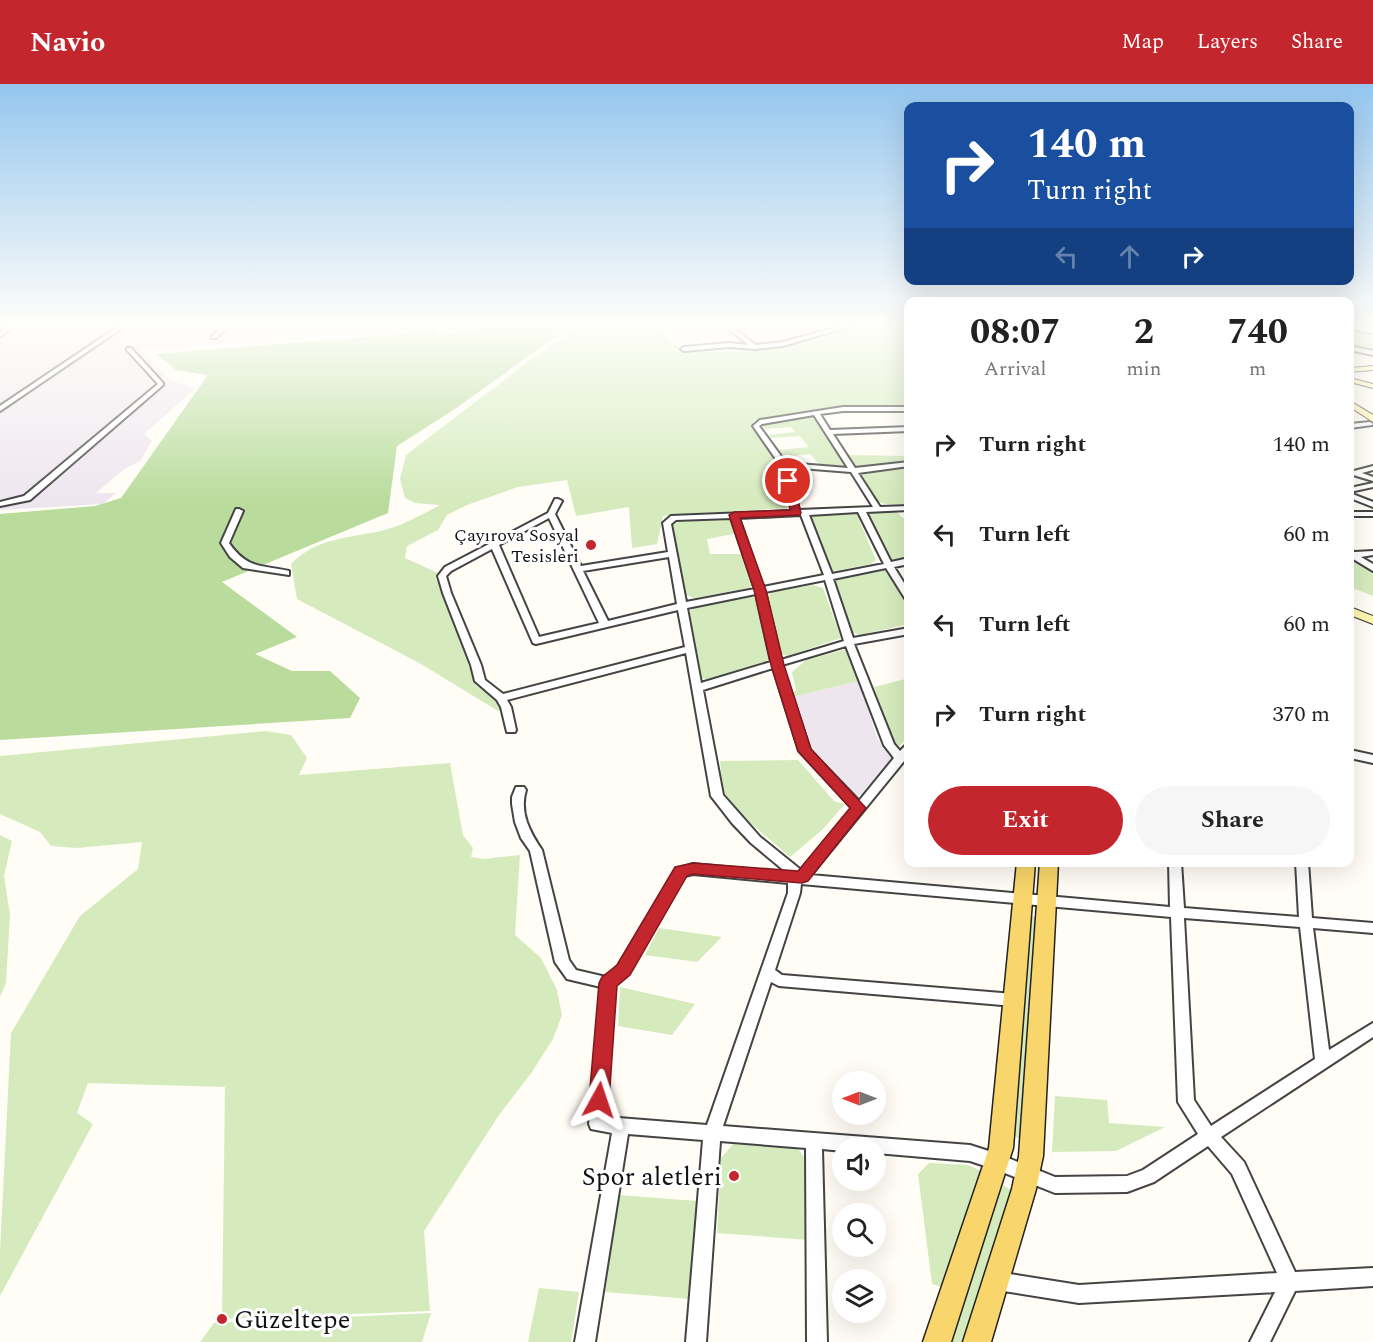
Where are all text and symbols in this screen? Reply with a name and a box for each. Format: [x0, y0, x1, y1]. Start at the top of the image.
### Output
text: Navio [30, 21, 105, 64]
text: Map [1122, 26, 1164, 58]
text: Layers [1197, 26, 1258, 58]
text: Share [1291, 26, 1343, 58]
text: 140 m [1027, 113, 1146, 176]
icon: right [928, 126, 1006, 204]
text: Turn right [1027, 170, 1152, 212]
icon: left [1050, 240, 1083, 273]
icon: ahead [1113, 240, 1146, 273]
icon: right [1176, 240, 1209, 273]
text: 08:07 [970, 305, 1060, 360]
text: 2 [1134, 305, 1154, 360]
text: 740 [1227, 305, 1288, 360]
text: Arrival [984, 354, 1046, 384]
text: min [1126, 354, 1161, 384]
text: m [1249, 354, 1266, 384]
icon: right [928, 428, 961, 461]
text: Turn right [979, 428, 1086, 461]
text: 140 m [1273, 428, 1330, 461]
pin [762, 455, 813, 506]
icon: arrive [771, 464, 804, 497]
icon: left [928, 518, 961, 551]
text: Turn left [979, 518, 1071, 551]
text: 60 m [1284, 518, 1330, 551]
place label: Çayırova Sosyal Tesisleri [454, 522, 579, 570]
marker: Çayırova Sosyal Tesisleri [584, 538, 598, 552]
icon: left [928, 608, 961, 641]
text: Turn left [979, 608, 1071, 641]
text: 60 m [1284, 608, 1330, 641]
icon: right [928, 698, 961, 731]
text: Turn right [979, 698, 1086, 731]
text: 370 m [1273, 698, 1330, 731]
button: Exit [928, 786, 1123, 855]
button: Share [1135, 786, 1330, 855]
position arrow [567, 1068, 631, 1132]
north arrow [832, 1071, 886, 1125]
map controls [832, 1071, 886, 1323]
button: sound [832, 1137, 886, 1191]
place label: Spor aletleri [582, 1157, 722, 1197]
marker: Spor aletleri [727, 1169, 741, 1183]
button: search [832, 1203, 886, 1257]
button: layers [832, 1269, 886, 1323]
place label: Güzeltepe [234, 1300, 350, 1340]
marker: Güzeltepe [215, 1312, 229, 1326]

